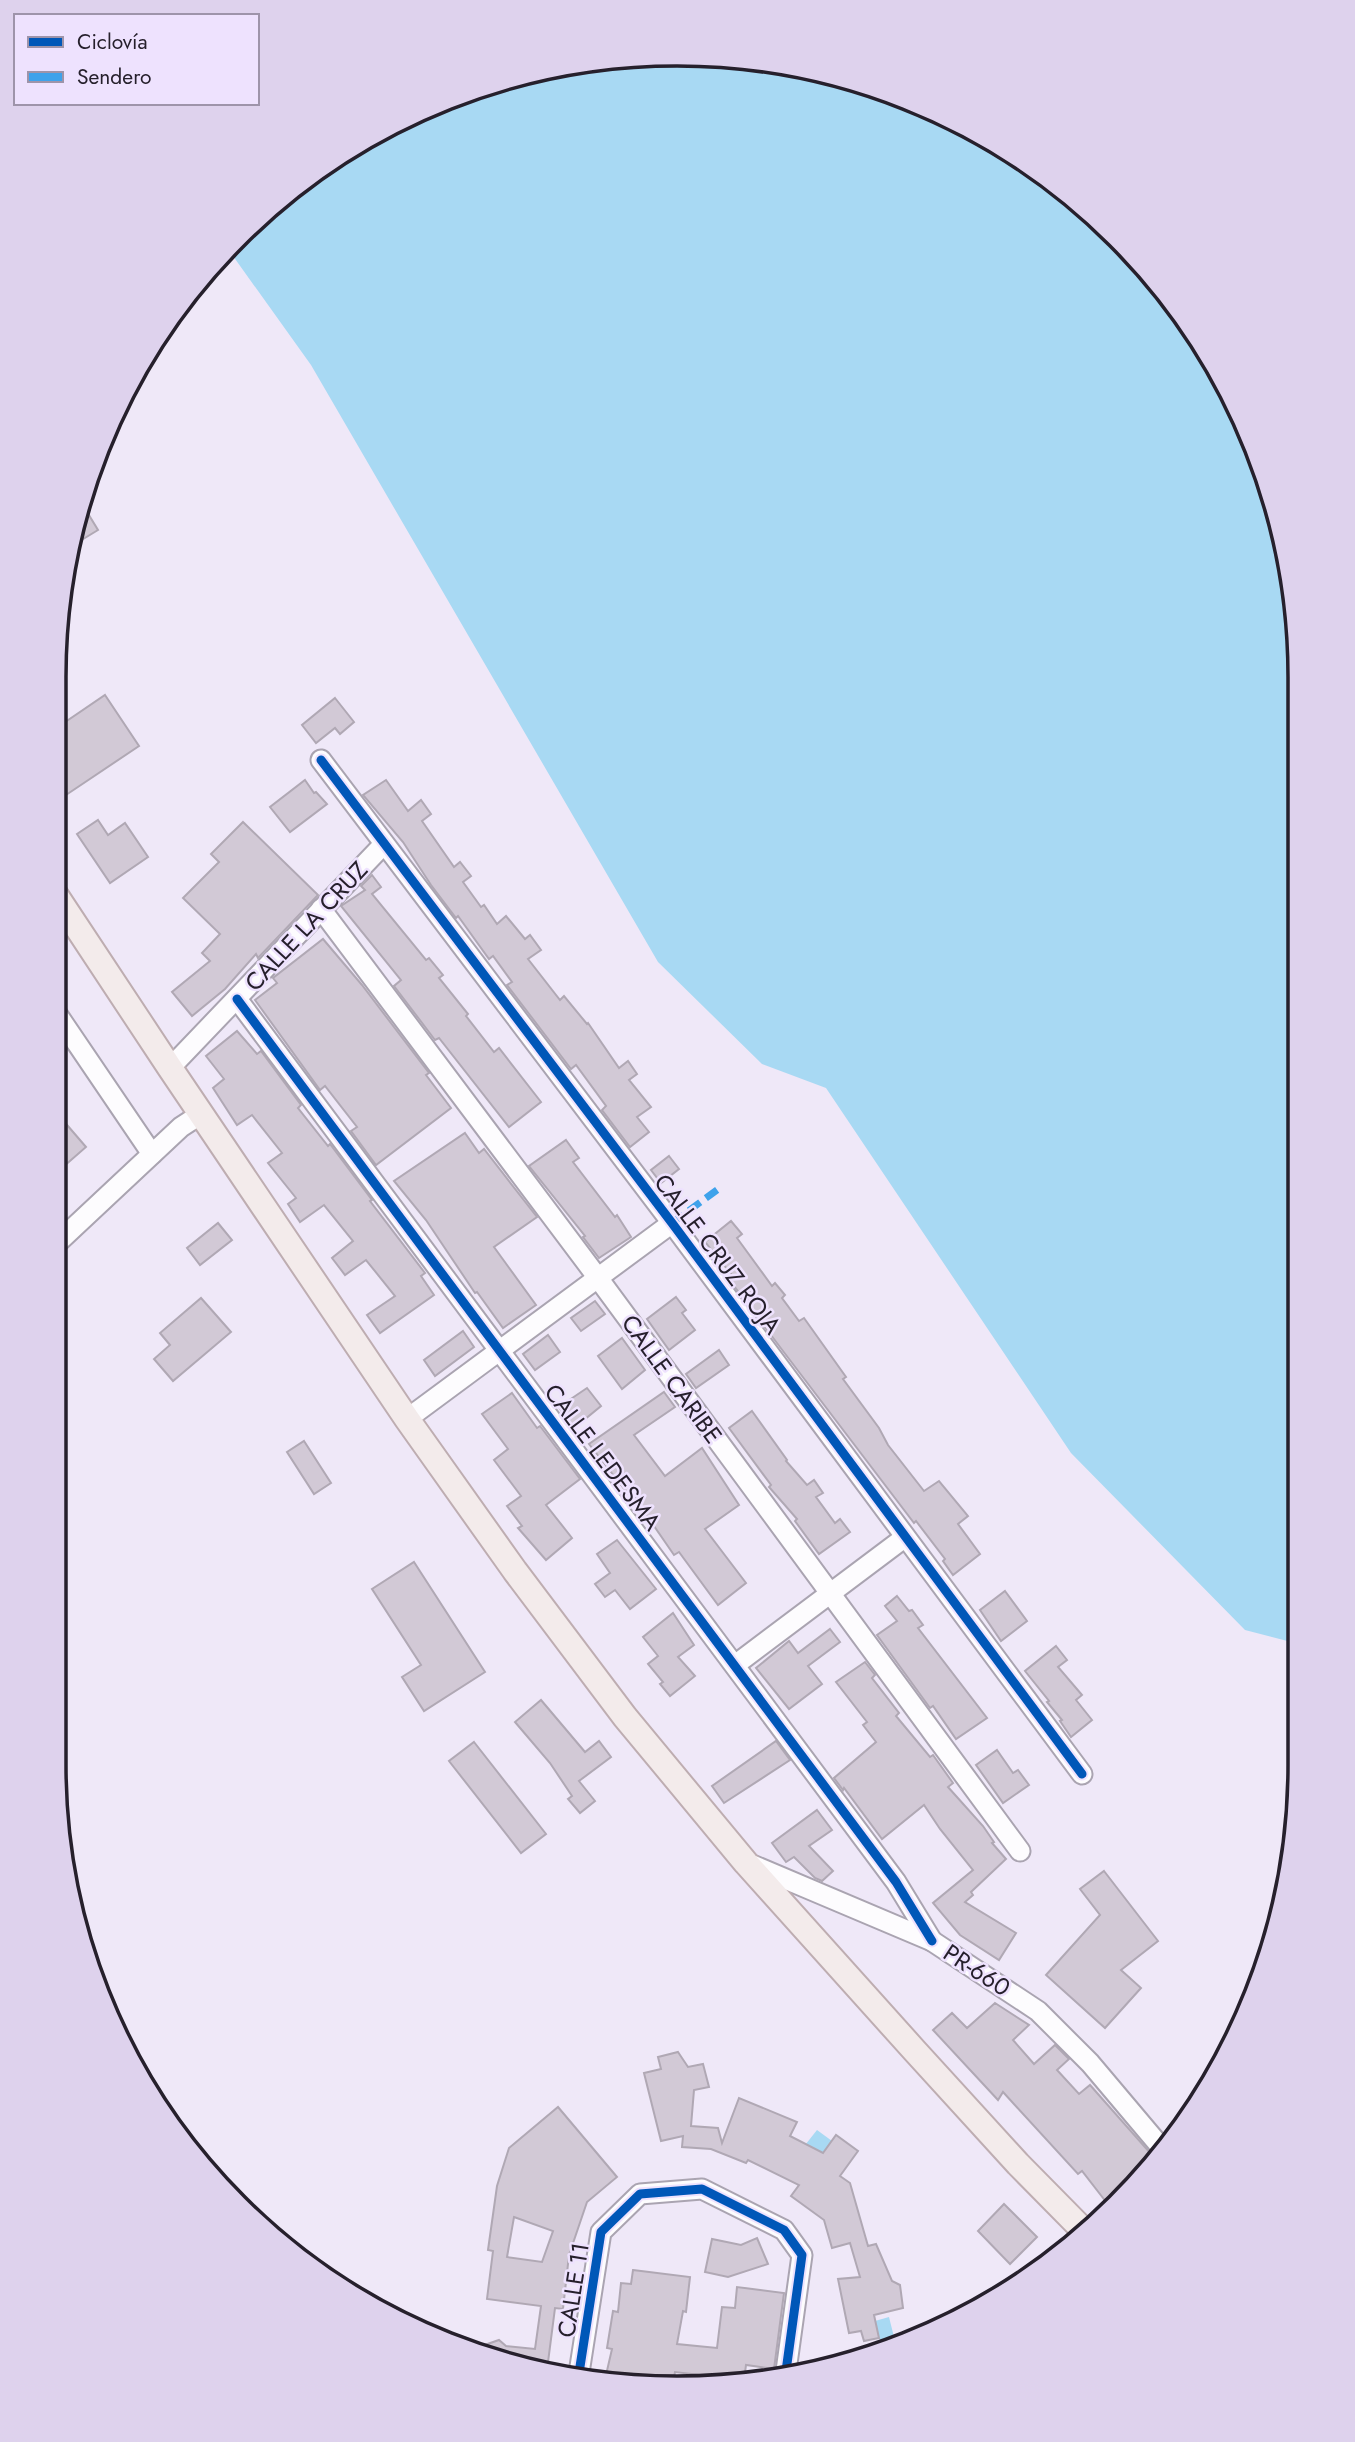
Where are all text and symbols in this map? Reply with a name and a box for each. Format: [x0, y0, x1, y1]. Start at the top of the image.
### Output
legend [14, 14, 259, 105]
text: Ciclovía [77, 27, 148, 57]
text: Sendero [77, 62, 152, 92]
street label: CALLE LA CRUZ [236, 853, 376, 999]
street label: CALLE CRUZ ROJA [646, 1166, 790, 1342]
street label: CALLE CARIBE [613, 1307, 731, 1451]
street label: CALLE LEDESMA [536, 1376, 670, 1538]
street label: PR-660 [937, 1935, 1017, 2005]
street label: CALLE 11 [548, 2240, 598, 2340]

